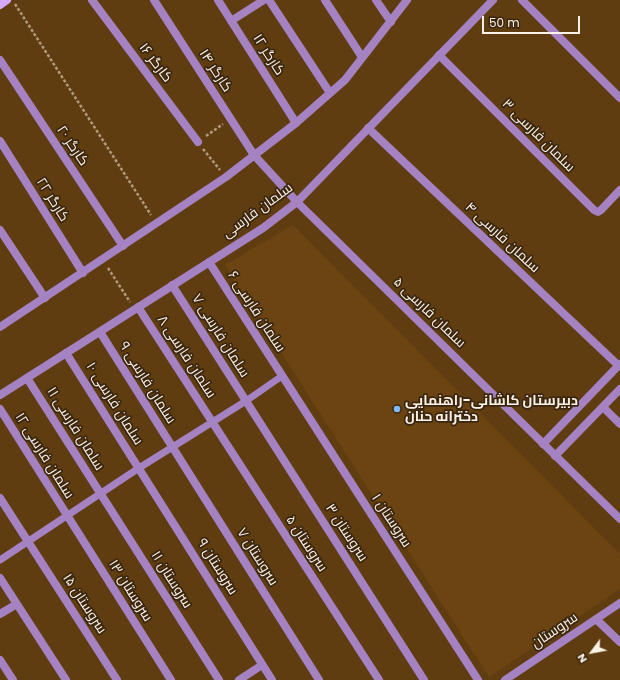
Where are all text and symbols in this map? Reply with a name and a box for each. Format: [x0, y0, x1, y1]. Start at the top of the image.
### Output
scale bar [484, 8, 582, 34]
text: 50 m [489, 14, 520, 31]
street label: کارگر ۱۲ [249, 31, 287, 79]
street label: کارگر ۱۶ [135, 40, 175, 86]
street label: کارگر ۱۴ [195, 46, 235, 96]
street label: سلمان فارسی ۳ [498, 96, 578, 176]
street label: کارگر ۲۰ [53, 123, 91, 169]
street label: کارگر ۲۲ [32, 175, 72, 225]
street label: سلمان فارسی [220, 180, 296, 242]
street label: سلمان فارسی ۴ [461, 199, 543, 277]
street label: سلمان فارسی ۶ [224, 268, 288, 356]
street label: سلمان فارسی ۵ [389, 274, 469, 352]
street label: سلمان فارسی ۷ [188, 291, 252, 381]
street label: سلمان فارسی ۸ [153, 312, 219, 402]
street label: سلمان فارسی ۹ [115, 339, 179, 427]
street label: سلمان فارسی ۱۰ [82, 360, 146, 448]
street label: سلمان فارسی ۱۱ [43, 384, 107, 474]
place label: دبیرستان کاشانی-راهنمایی دخترانه حنان [405, 393, 578, 426]
marker: دبیرستان کاشانی-راهنمایی دخترانه حنان [392, 404, 402, 414]
street label: سلمان فارسی ۱۲ [11, 410, 77, 502]
street label: سروستان ۱ [368, 491, 414, 551]
street label: سروستان ۳ [321, 501, 371, 565]
street label: سروستان ۵ [282, 513, 330, 575]
street label: سروستان ۷ [233, 525, 281, 589]
street label: سروستان ۹ [193, 536, 241, 598]
street label: سروستان ۱۱ [147, 548, 195, 612]
street label: سروستان ۱۳ [104, 557, 156, 625]
street label: سروستان ۱۵ [58, 571, 110, 637]
street label: سروستان [529, 609, 581, 653]
north arrow [572, 632, 612, 672]
text: N [573, 651, 591, 666]

